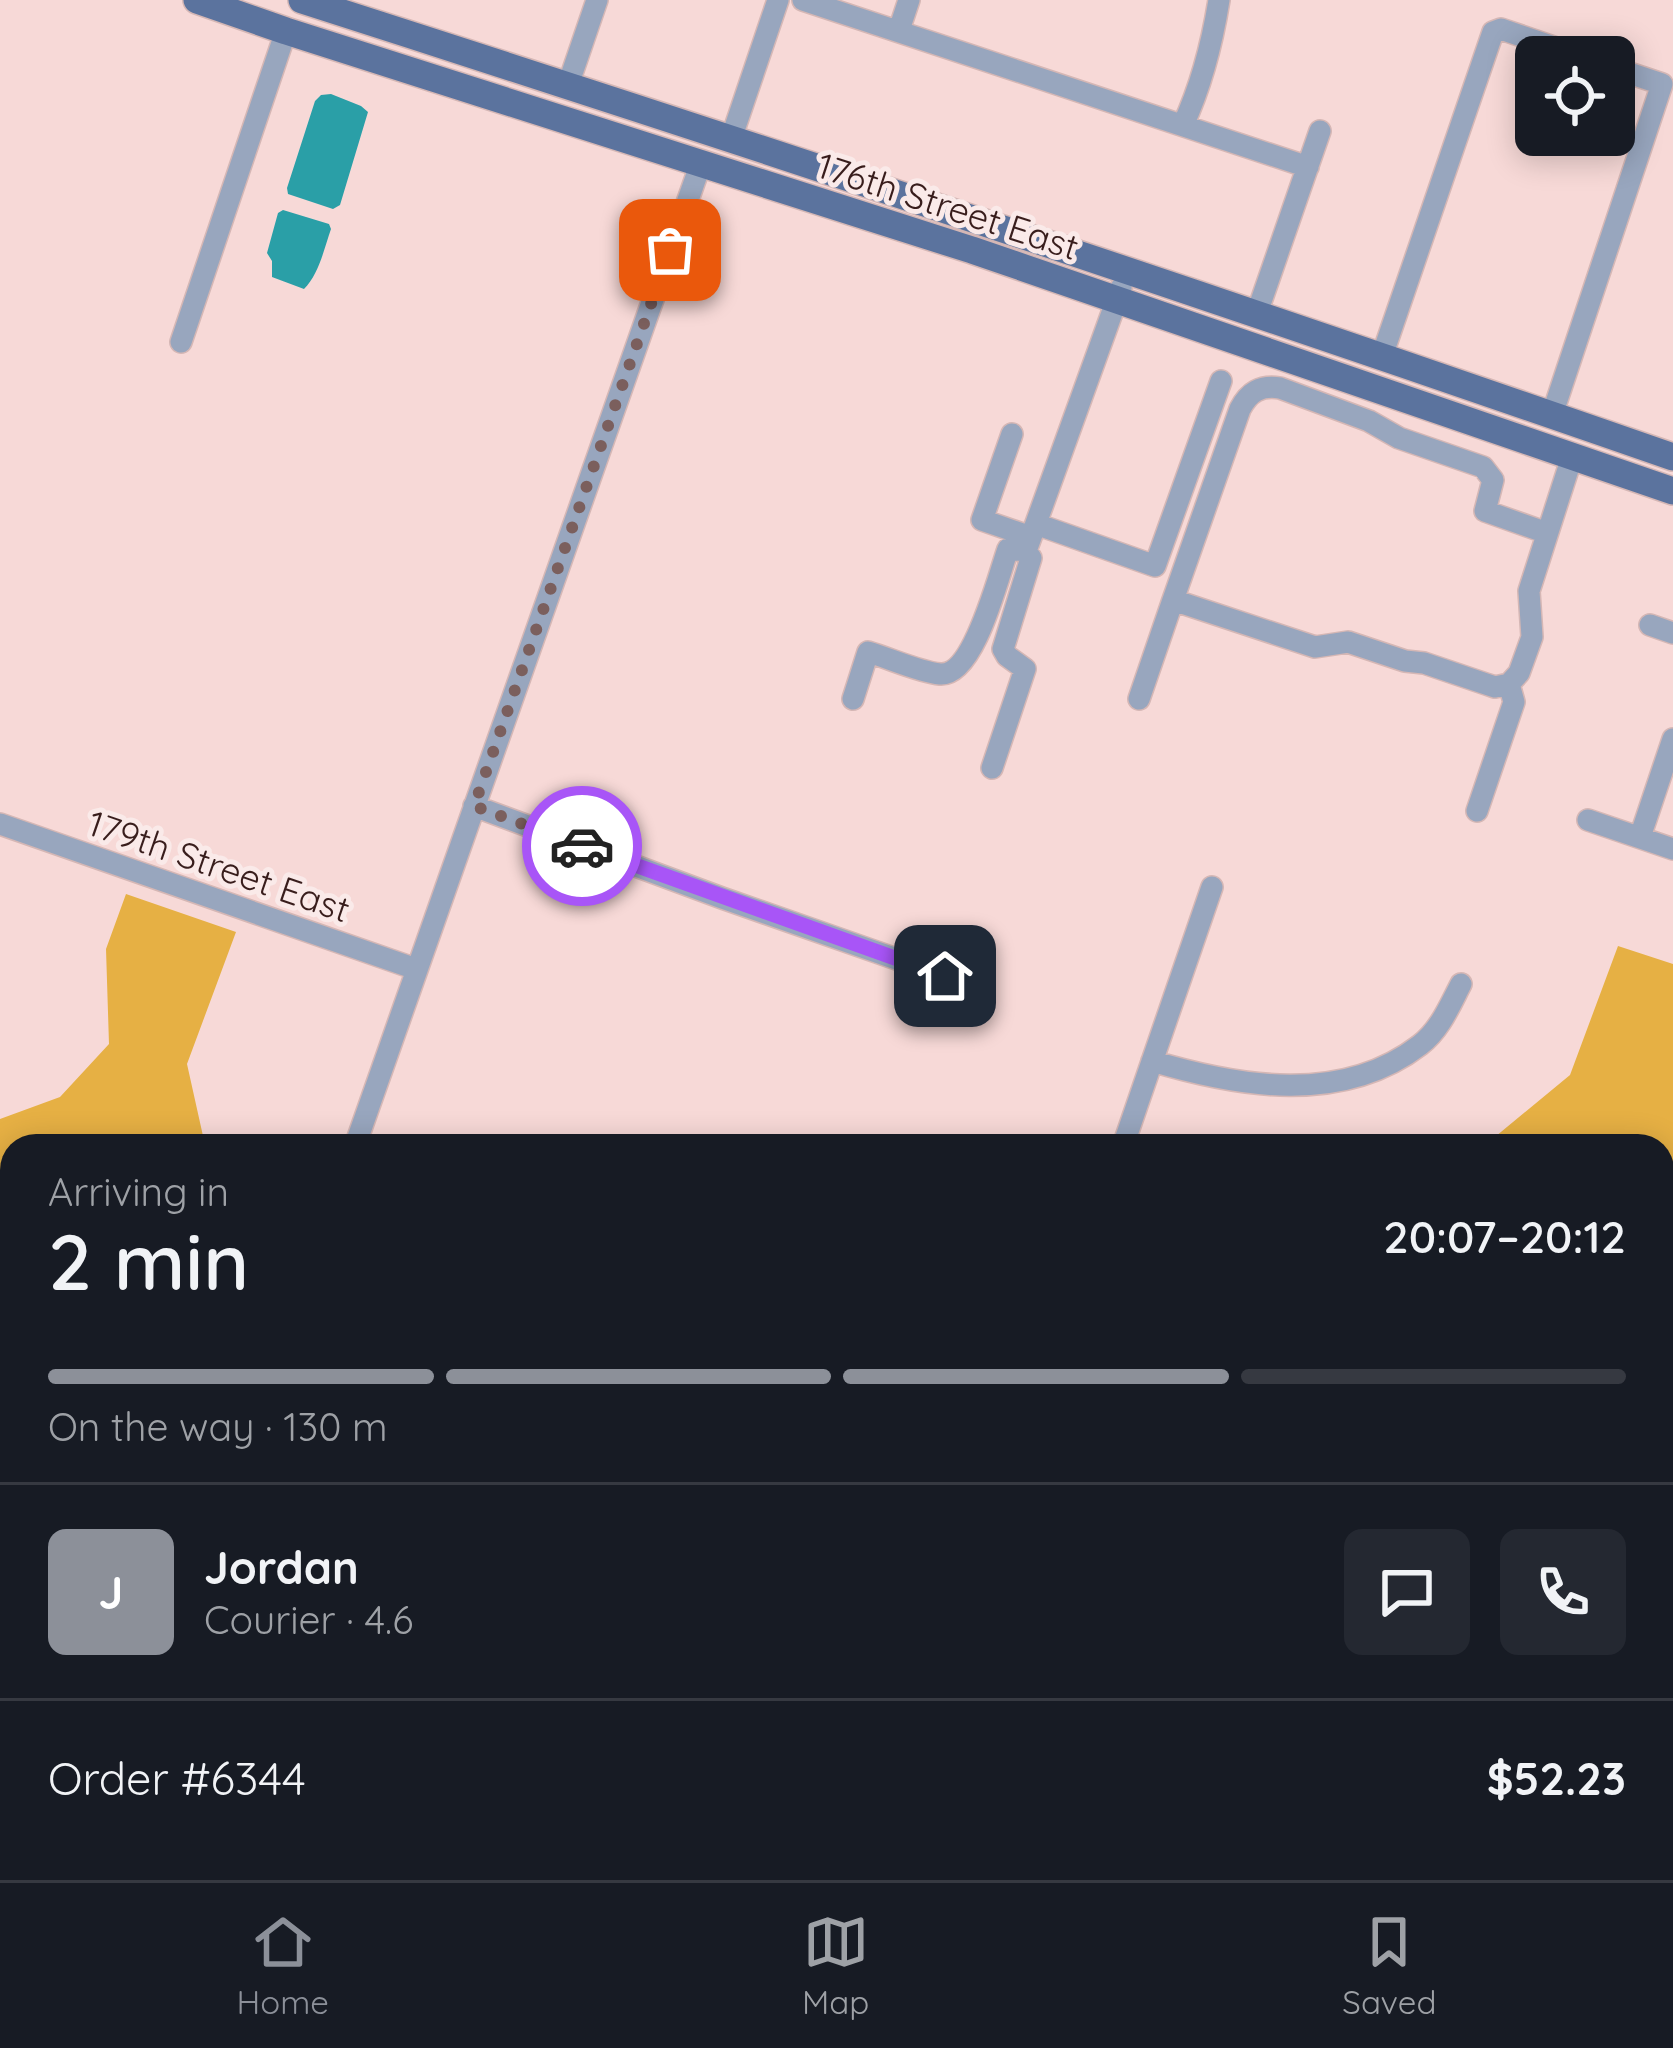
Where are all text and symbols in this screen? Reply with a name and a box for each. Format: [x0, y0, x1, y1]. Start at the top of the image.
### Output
map controls [1515, 36, 1635, 156]
button: locate [1515, 36, 1635, 156]
street label: 176th Street East [812, 142, 1085, 269]
pin [619, 199, 721, 301]
icon: bag [637, 217, 703, 283]
courier [522, 786, 642, 906]
street label: 179th Street East [82, 800, 356, 931]
icon: car [549, 813, 615, 879]
pin [894, 925, 996, 1027]
icon: home [912, 943, 978, 1009]
text: Arriving in [48, 1167, 229, 1216]
text: 20:07–20:12 [1383, 1208, 1626, 1264]
text: 2 min [48, 1212, 249, 1310]
text: On the way · 130 m [48, 1402, 388, 1451]
button: chat [1344, 1529, 1470, 1655]
button: phone [1500, 1529, 1626, 1655]
text: Jordan [204, 1539, 359, 1595]
text: J [99, 1564, 123, 1620]
text: Courier · 4.6 [204, 1595, 413, 1644]
text: Order #6344 [48, 1750, 306, 1806]
text: $52.23 [1487, 1750, 1626, 1806]
tab: Home [237, 1909, 329, 2022]
tab: Map [802, 1909, 869, 2022]
tab: Saved [1342, 1909, 1436, 2022]

